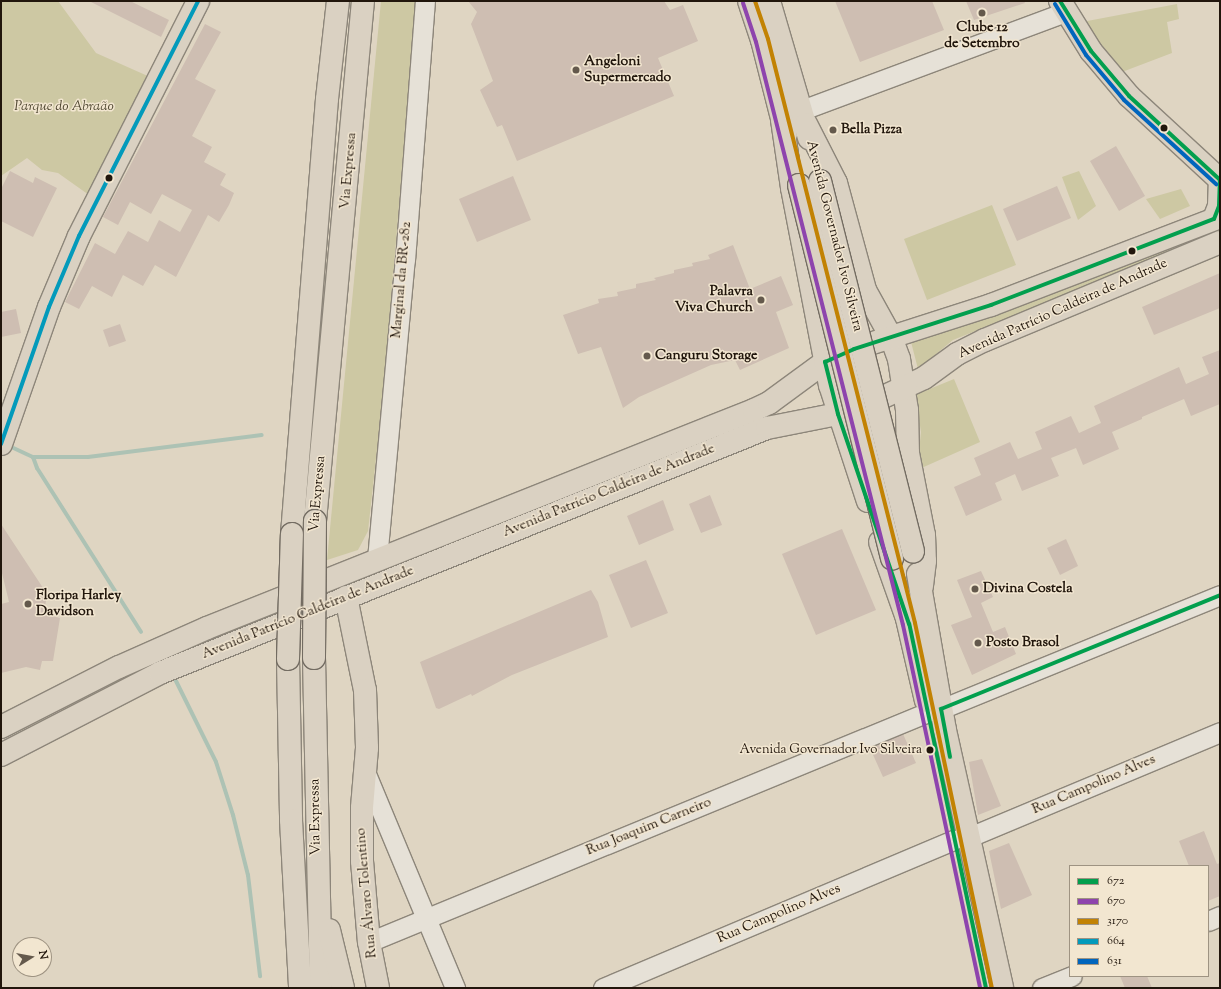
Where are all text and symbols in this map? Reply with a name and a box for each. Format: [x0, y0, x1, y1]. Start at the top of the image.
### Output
marker: Clube 12 de Setembro [977, 8, 987, 18]
place label: Clube 12 de Setembro [944, 20, 1020, 52]
place label: Angeloni Supermercado [584, 54, 671, 86]
marker: Angeloni Supermercado [571, 65, 581, 75]
park label: Parque do Abraão [14, 99, 114, 115]
place label: Bella Pizza [841, 122, 902, 138]
unlabelled marker [1159, 123, 1169, 133]
marker: Bella Pizza [828, 125, 838, 135]
street label: Via Expressa [337, 132, 361, 210]
street label: Avenida Governador Ivo Silveira [802, 139, 866, 333]
unlabelled marker [104, 173, 114, 183]
street label: Marginal da BR-282 [389, 221, 415, 339]
unlabelled marker [1127, 246, 1137, 256]
street label: Avenida Patrício Caldeira de Andrade [956, 255, 1170, 363]
place label: Palavra Viva Church [675, 284, 753, 316]
marker: Palavra Viva Church [756, 295, 766, 305]
place label: Canguru Storage [655, 348, 757, 364]
marker: Canguru Storage [642, 351, 652, 361]
street label: Avenida Patrício Caldeira de Andrade [501, 441, 717, 541]
street label: Via Expressa [306, 455, 330, 533]
street label: Avenida Patrício Caldeira de Andrade [200, 563, 416, 663]
place label: Divina Costela [983, 581, 1073, 597]
marker: Divina Costela [970, 584, 980, 594]
place label: Floripa Harley Davidson [36, 588, 121, 620]
marker: Floripa Harley Davidson [23, 599, 33, 609]
place label: Posto Brasol [986, 635, 1059, 651]
marker: Posto Brasol [973, 638, 983, 648]
place label: Avenida Governador Ivo Silveira [740, 742, 922, 758]
marker: Avenida Governador Ivo Silveira [925, 745, 935, 755]
street label: Rua Campolino Alves [1030, 751, 1158, 819]
street label: Via Expressa [307, 778, 325, 856]
street label: Rua Joaquim Carneiro [584, 794, 714, 860]
street label: Rua Álvaro Tolentino [353, 827, 381, 959]
legend [1069, 865, 1209, 977]
text: 672 [1107, 872, 1124, 890]
street label: Rua Campolino Alves [715, 880, 843, 948]
text: 670 [1107, 892, 1125, 910]
text: 3170 [1107, 912, 1128, 930]
text: 664 [1107, 932, 1125, 950]
north arrow [12, 937, 52, 977]
text: N [34, 949, 51, 961]
text: 631 [1107, 952, 1122, 970]

